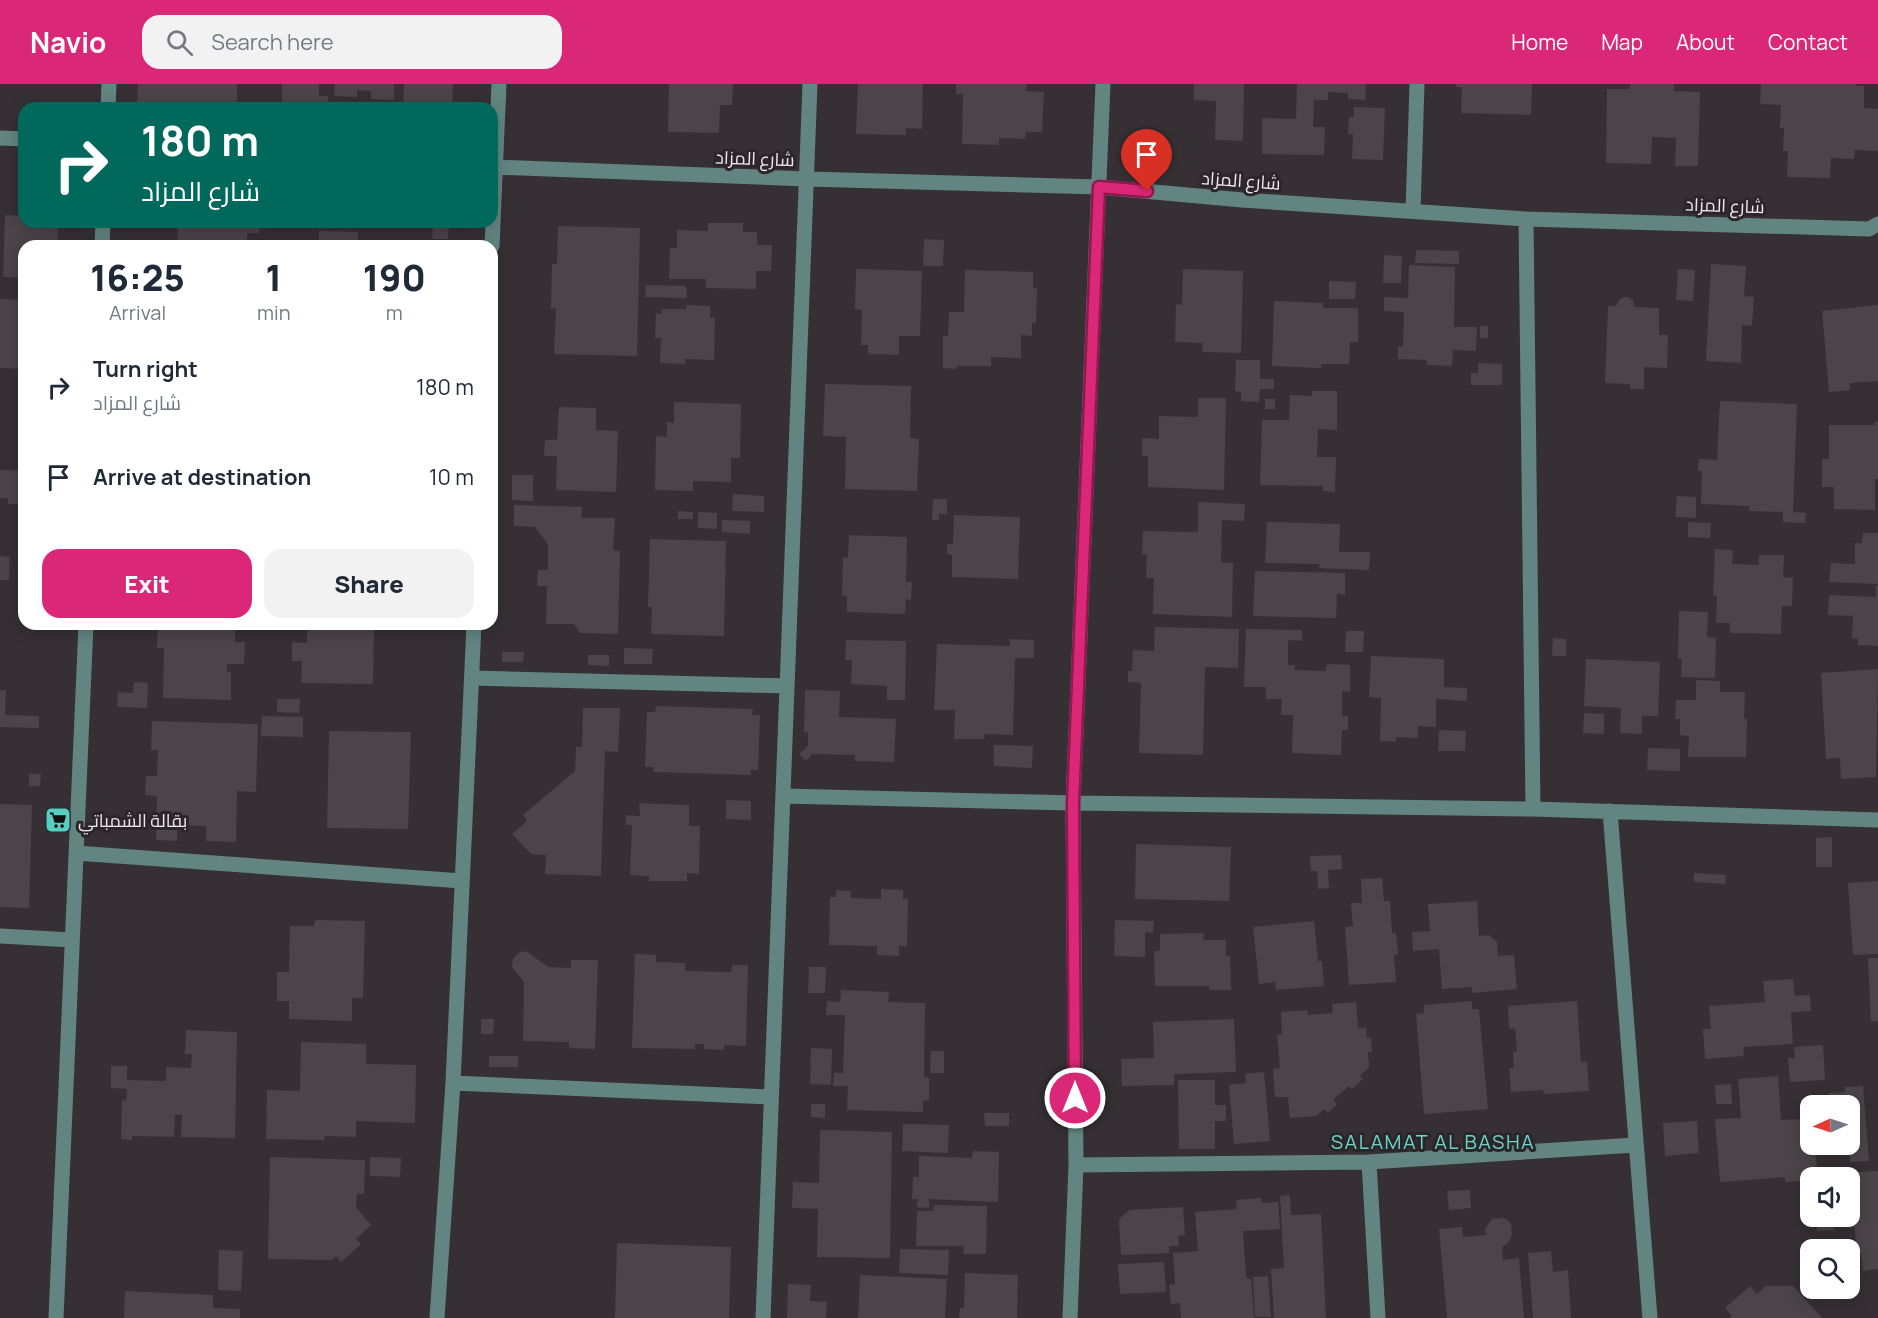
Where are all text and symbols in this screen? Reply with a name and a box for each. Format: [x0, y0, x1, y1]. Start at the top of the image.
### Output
search box [142, 15, 562, 69]
text: Navio [30, 23, 106, 61]
icon: search [163, 26, 196, 59]
text: Search here [211, 27, 334, 57]
text: Home [1511, 28, 1568, 56]
text: Map [1601, 28, 1643, 56]
text: About [1676, 28, 1735, 56]
text: Contact [1768, 28, 1848, 56]
text: 180 m [141, 111, 259, 169]
icon: right [42, 126, 120, 204]
pin [1121, 129, 1172, 191]
icon: arrive [1130, 138, 1163, 171]
street label: شارع المزاد [715, 145, 795, 172]
street label: شارع المزاد [1201, 165, 1281, 196]
text: شارع المزاد [141, 172, 260, 209]
street label: شارع المزاد [1685, 192, 1765, 219]
text: 16:25 [90, 253, 185, 302]
text: 1 [266, 253, 282, 302]
text: 190 [363, 253, 426, 302]
text: Arrival [109, 299, 166, 326]
text: min [257, 299, 291, 326]
text: m [386, 299, 403, 326]
text: Turn right [93, 354, 198, 384]
icon: right [42, 371, 75, 404]
text: 180 m [416, 372, 474, 402]
text: شارع المزاد [93, 389, 181, 416]
icon: arrive [42, 461, 75, 494]
text: Arrive at destination [93, 462, 311, 492]
text: 10 m [429, 462, 474, 492]
button: Exit [42, 549, 252, 618]
button: Share [264, 549, 474, 618]
supermarket icon: بقالة الشمباتي [43, 805, 73, 835]
place label: بقالة الشمباتي [78, 808, 187, 835]
position arrow [1043, 1066, 1107, 1130]
north arrow [1800, 1095, 1860, 1155]
map controls [1800, 1095, 1860, 1299]
district label: SALAMAT AL BASHA [1331, 1128, 1535, 1155]
button: sound [1800, 1167, 1860, 1227]
button: search [1800, 1239, 1860, 1299]

